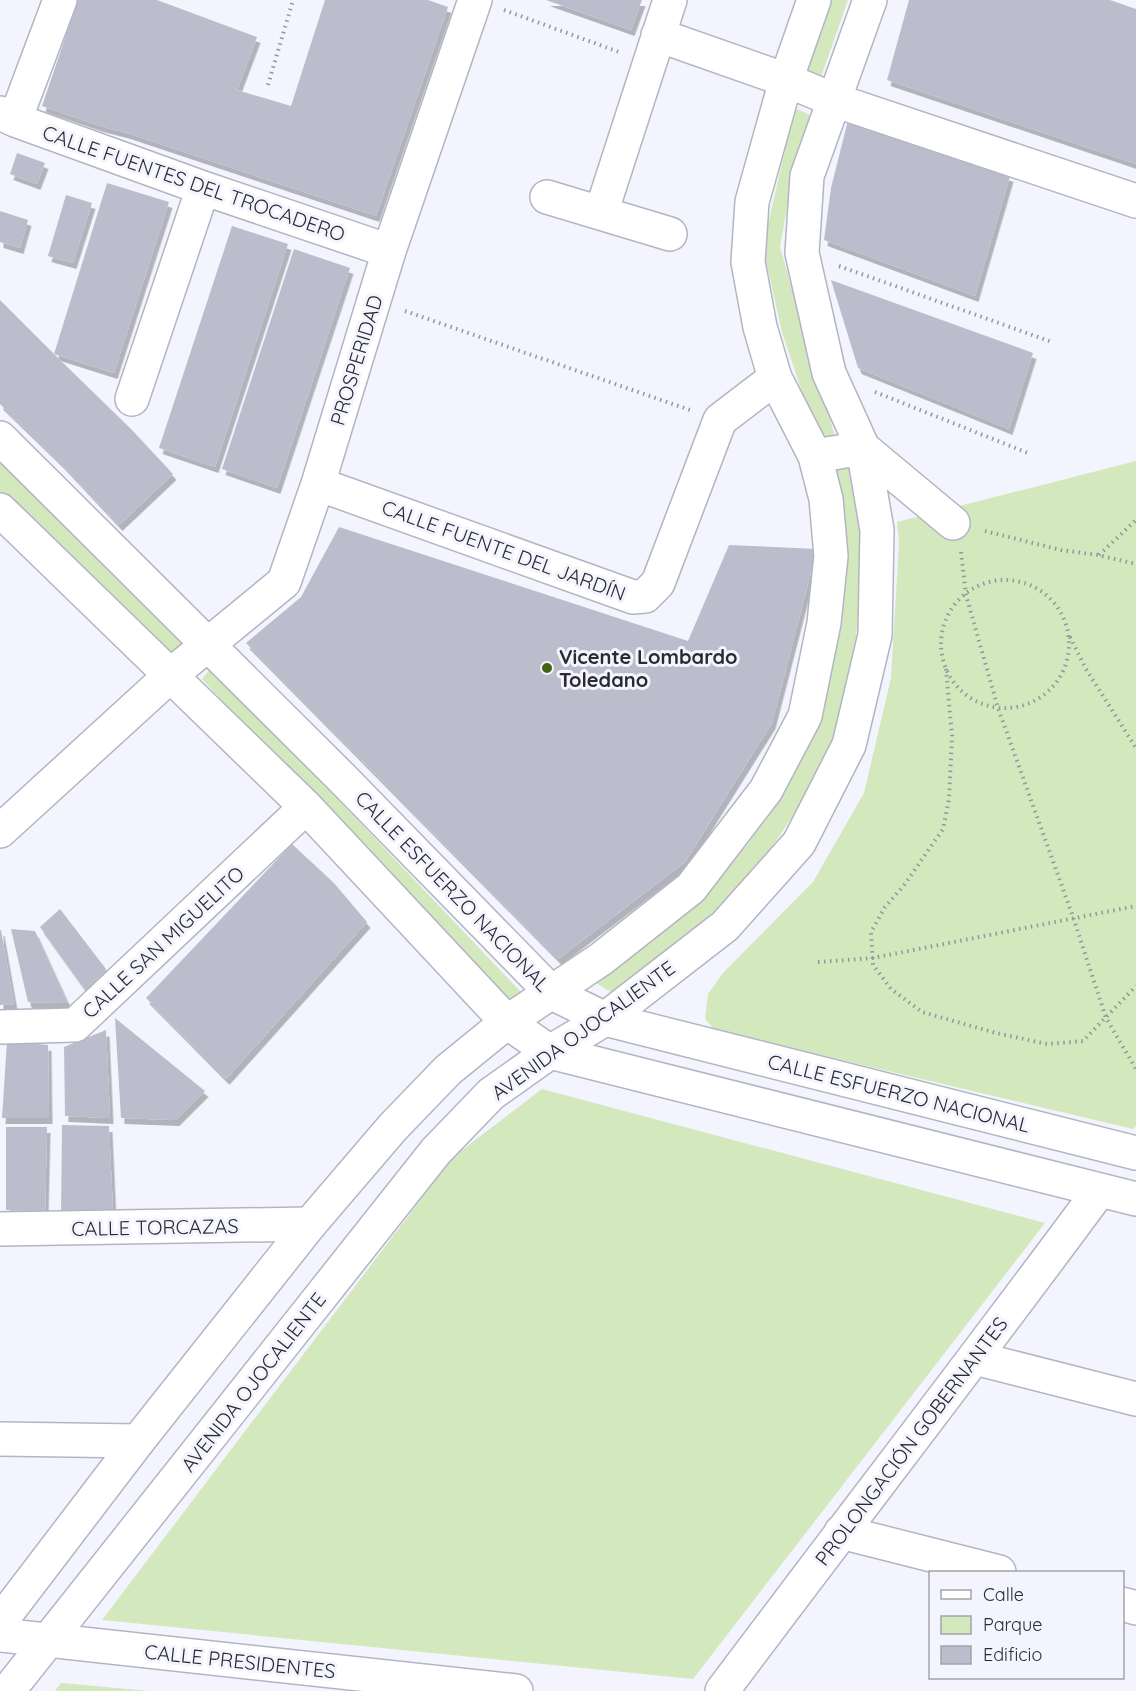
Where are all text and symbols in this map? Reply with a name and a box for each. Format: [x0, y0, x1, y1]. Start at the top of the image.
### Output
street label: CALLE FUENTES DEL TROCADERO [39, 119, 349, 247]
street label: PROSPERIDAD [324, 292, 388, 428]
street label: CALLE FUENTE DEL JARDÍN [379, 494, 629, 606]
place label: Vicente Lombardo Toledano [559, 644, 737, 692]
marker: Vicente Lombardo Toledano [540, 661, 554, 675]
street label: CALLE ESFUERZO NACIONAL [350, 785, 556, 997]
street label: CALLE SAN MIGUELITO [77, 861, 249, 1023]
street label: AVENIDA OJOCALIENTE [486, 955, 680, 1105]
street label: CALLE ESFUERZO NACIONAL [765, 1048, 1033, 1138]
street label: CALLE TORCAZAS [71, 1213, 239, 1241]
street label: AVENIDA OJOCALIENTE [175, 1287, 331, 1477]
street label: PROLONGACIÓN GOBERNANTES [809, 1312, 1013, 1570]
legend [929, 1571, 1124, 1679]
text: Calle [983, 1583, 1024, 1606]
text: Parque [983, 1613, 1042, 1636]
street label: CALLE PRESIDENTES [143, 1639, 337, 1683]
text: Edificio [983, 1643, 1042, 1666]

